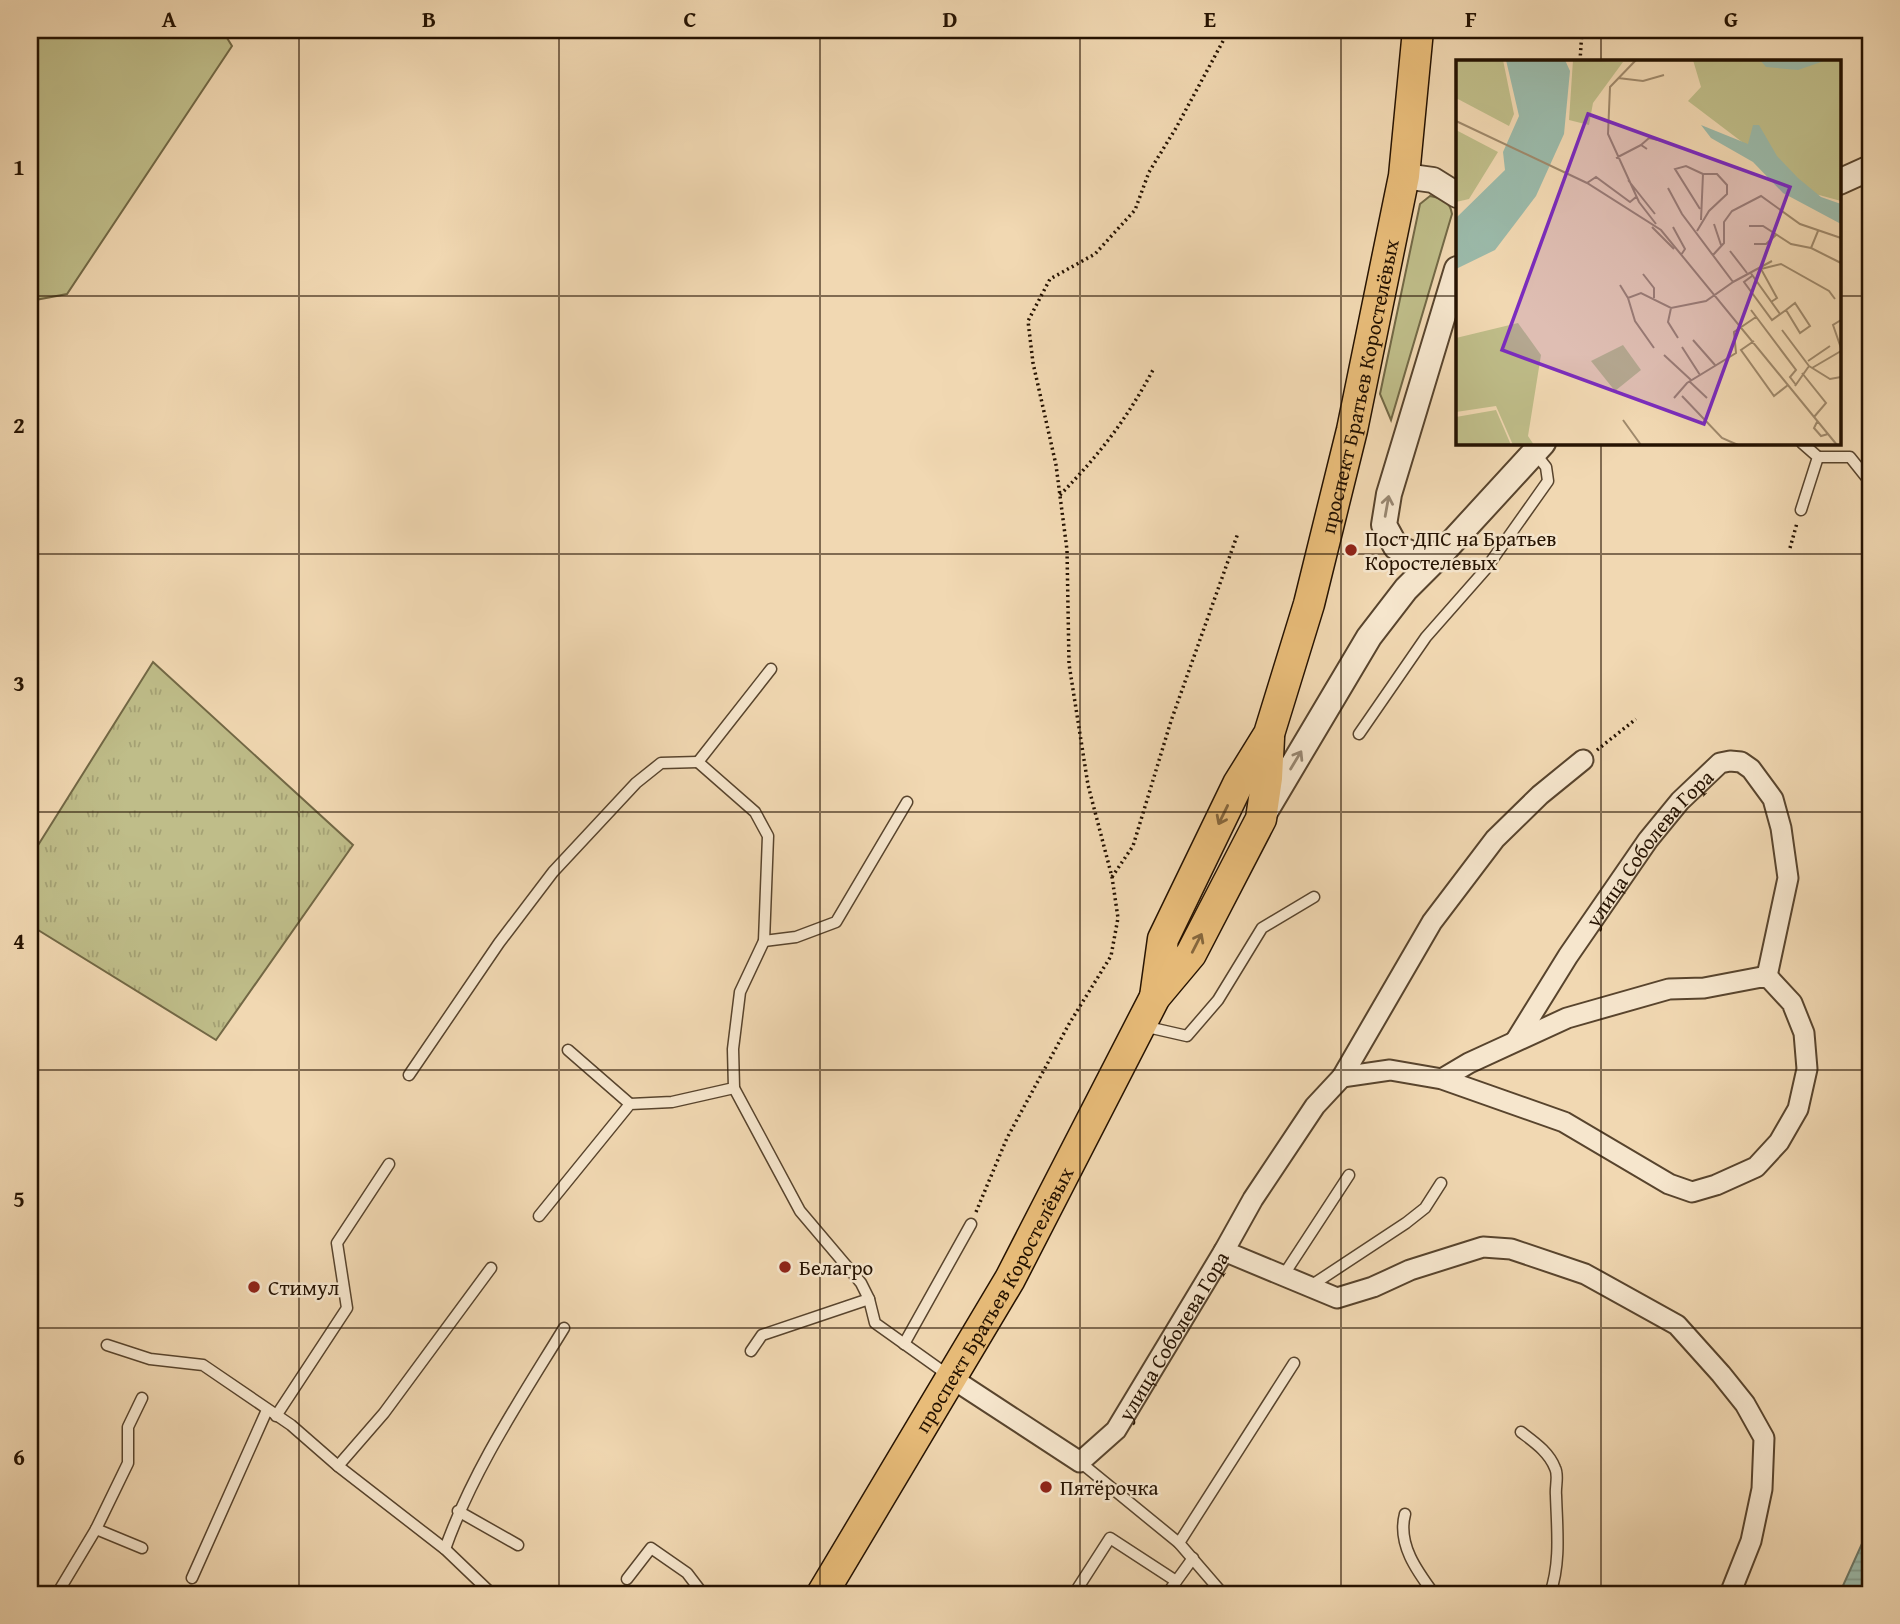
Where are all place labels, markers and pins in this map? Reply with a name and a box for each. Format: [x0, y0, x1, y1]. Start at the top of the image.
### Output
place label: Пост ДПС на Братьев Коростелевых [1365, 523, 1557, 578]
marker: Пост ДПС на Братьев Коростелевых [1343, 542, 1359, 558]
place label: Белагро [799, 1252, 873, 1283]
marker: Белагро [777, 1259, 793, 1275]
place label: Стимул [268, 1272, 340, 1303]
marker: Стимул [246, 1279, 262, 1295]
place label: Пятёрочка [1060, 1472, 1158, 1503]
marker: Пятёрочка [1038, 1479, 1054, 1495]

